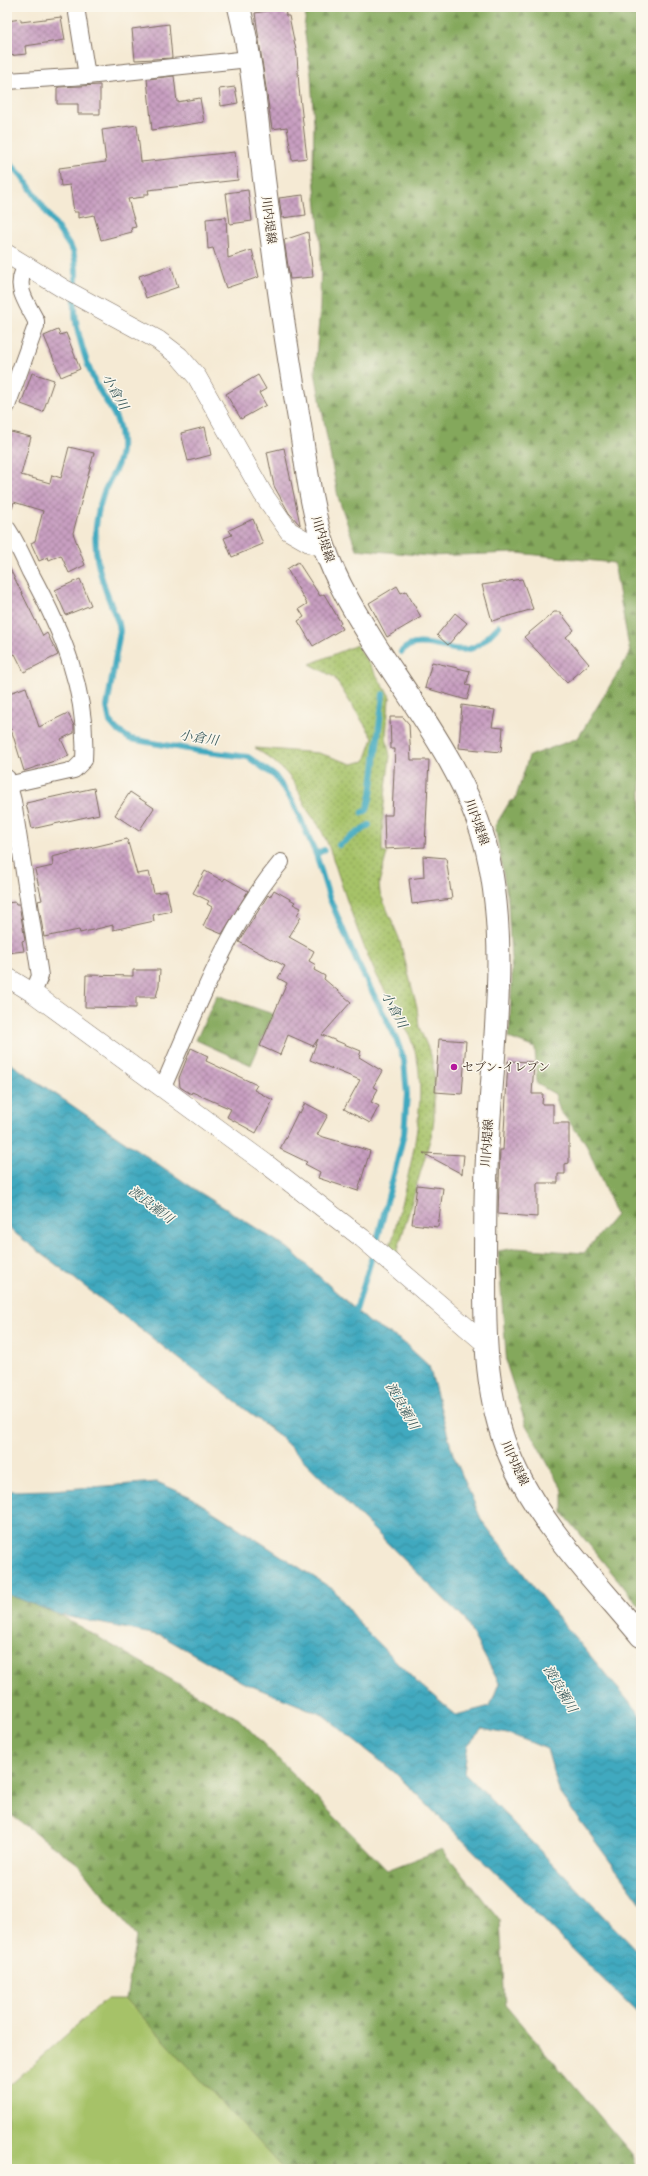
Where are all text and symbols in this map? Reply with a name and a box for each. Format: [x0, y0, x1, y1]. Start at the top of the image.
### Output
street label: 川内堤線 [259, 195, 279, 245]
water label: 小倉川 [99, 371, 132, 415]
street label: 川内堤線 [309, 514, 337, 564]
water label: 小倉川 [178, 727, 221, 749]
street label: 川内堤線 [462, 797, 492, 847]
water label: 小倉川 [378, 989, 411, 1033]
place label: セブン-イレブン [462, 1060, 550, 1074]
marker: セブン-イレブン [449, 1062, 459, 1072]
street label: 川内堤線 [478, 1119, 496, 1167]
water label: 渡良瀬川 [125, 1183, 178, 1228]
water label: 渡良瀬川 [382, 1379, 423, 1434]
street label: 川内堤線 [499, 1438, 531, 1488]
water label: 渡良瀬川 [540, 1663, 581, 1717]

